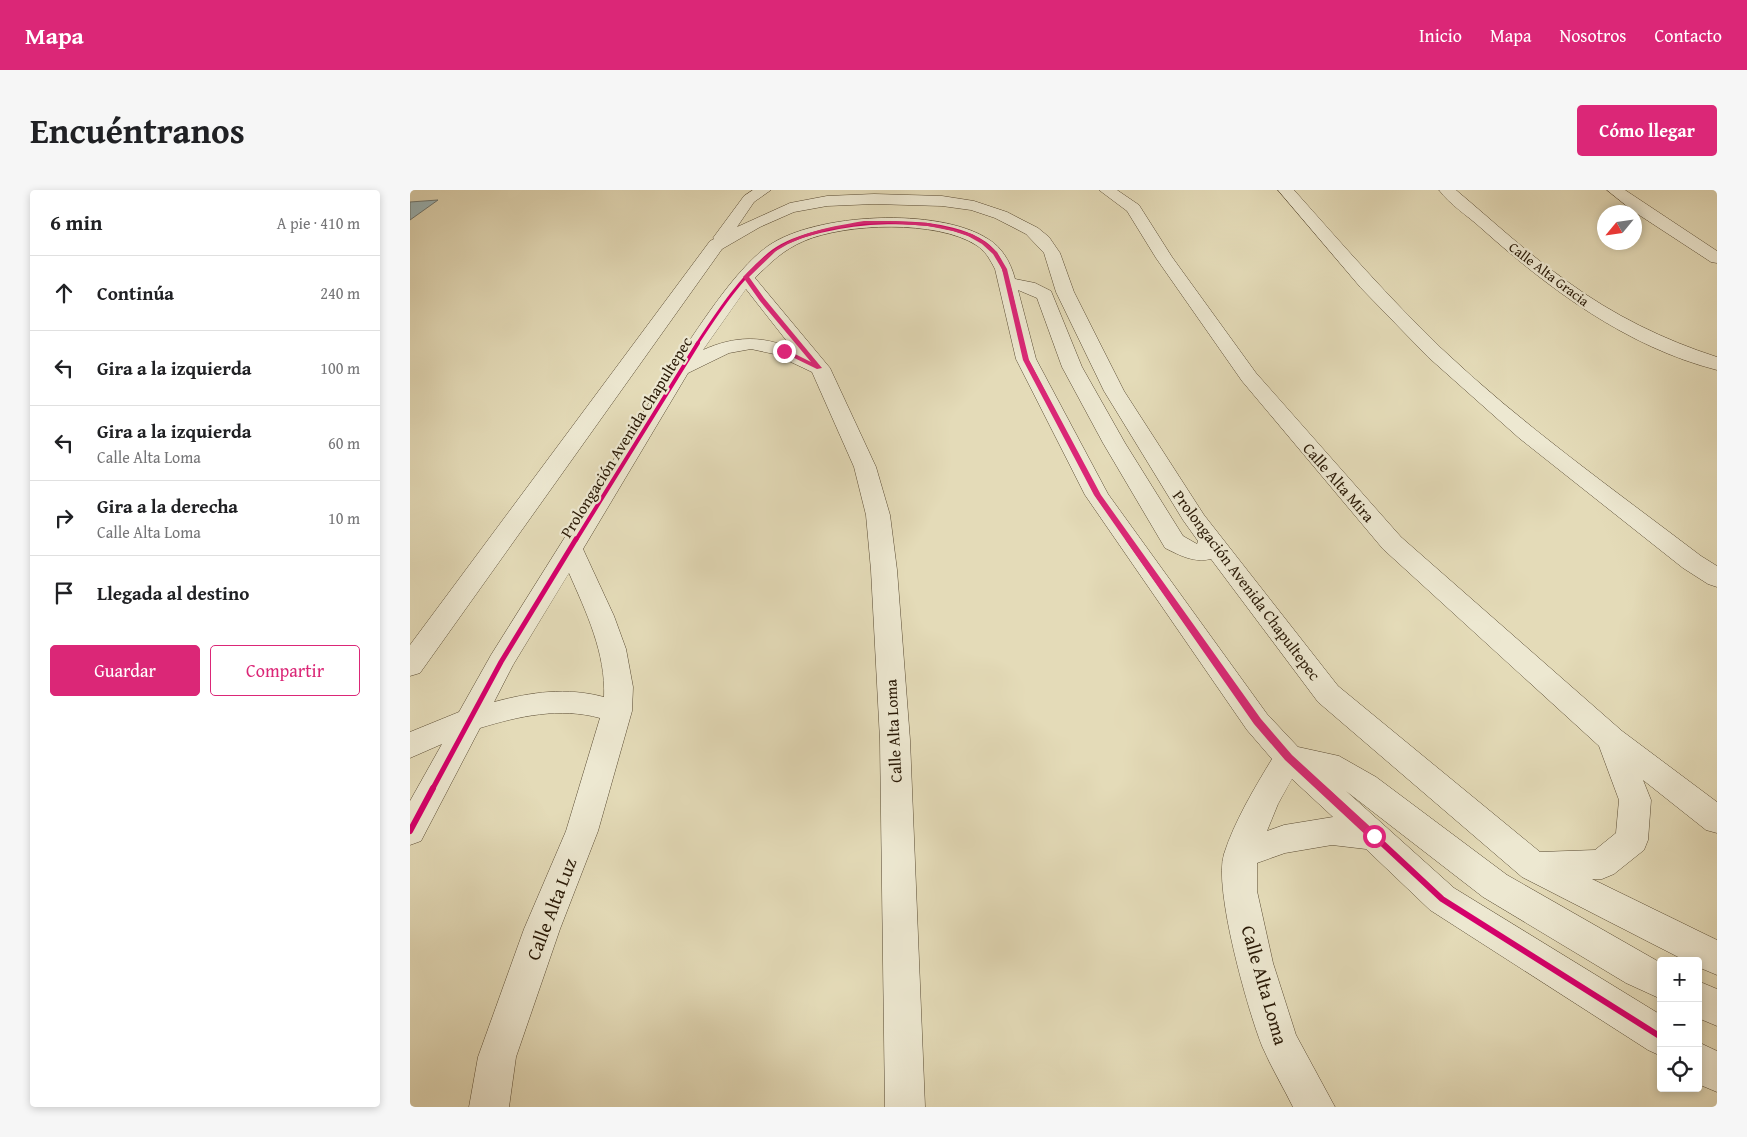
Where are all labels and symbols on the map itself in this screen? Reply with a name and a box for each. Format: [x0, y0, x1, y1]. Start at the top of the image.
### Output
north arrow [1597, 205, 1642, 250]
street label: Calle Alta Gracia [1505, 237, 1594, 311]
street label: Prolongación Avenida Chapultepec [554, 332, 698, 542]
route end [773, 340, 796, 363]
street label: Calle Alta Mira [1298, 437, 1381, 527]
street label: Prolongación Avenida Chapultepec [1167, 485, 1327, 685]
street label: Calle Alta Loma [878, 678, 908, 783]
route start [1363, 825, 1386, 848]
street label: Calle Alta Luz [519, 854, 583, 964]
street label: Calle Alta Loma [1235, 922, 1295, 1048]

